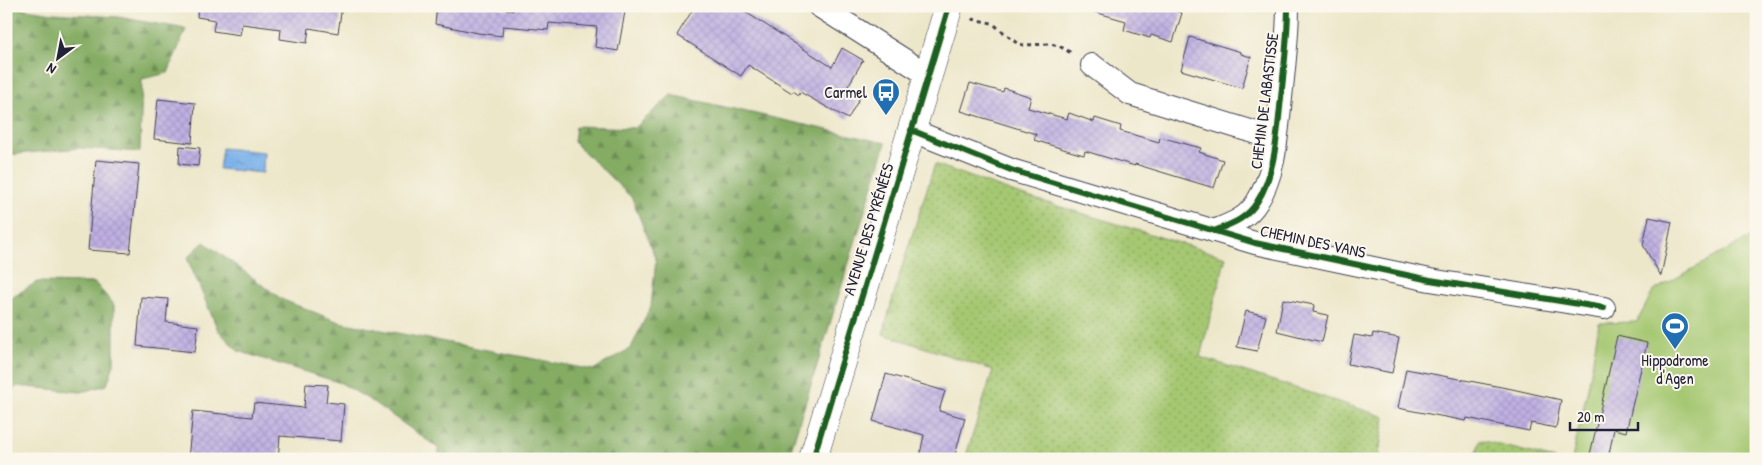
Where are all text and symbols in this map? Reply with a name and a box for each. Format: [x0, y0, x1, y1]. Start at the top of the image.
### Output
north arrow [32, 32, 82, 82]
street label: CHEMIN DE LABASTISSE [1245, 32, 1283, 170]
text: N [42, 59, 59, 79]
bus stop icon: Carmel [871, 77, 901, 116]
place label: Carmel [824, 81, 868, 103]
street label: AVENUE DES PYRÉNÉES [837, 160, 899, 298]
street label: CHEMIN DES VANS [1258, 219, 1368, 263]
sports icon: Hippodrome d'Agen [1660, 311, 1690, 350]
place label: Hippodrome d'Agen [1641, 349, 1709, 389]
scale bar [1570, 400, 1637, 432]
text: 20 m [1577, 406, 1604, 427]

